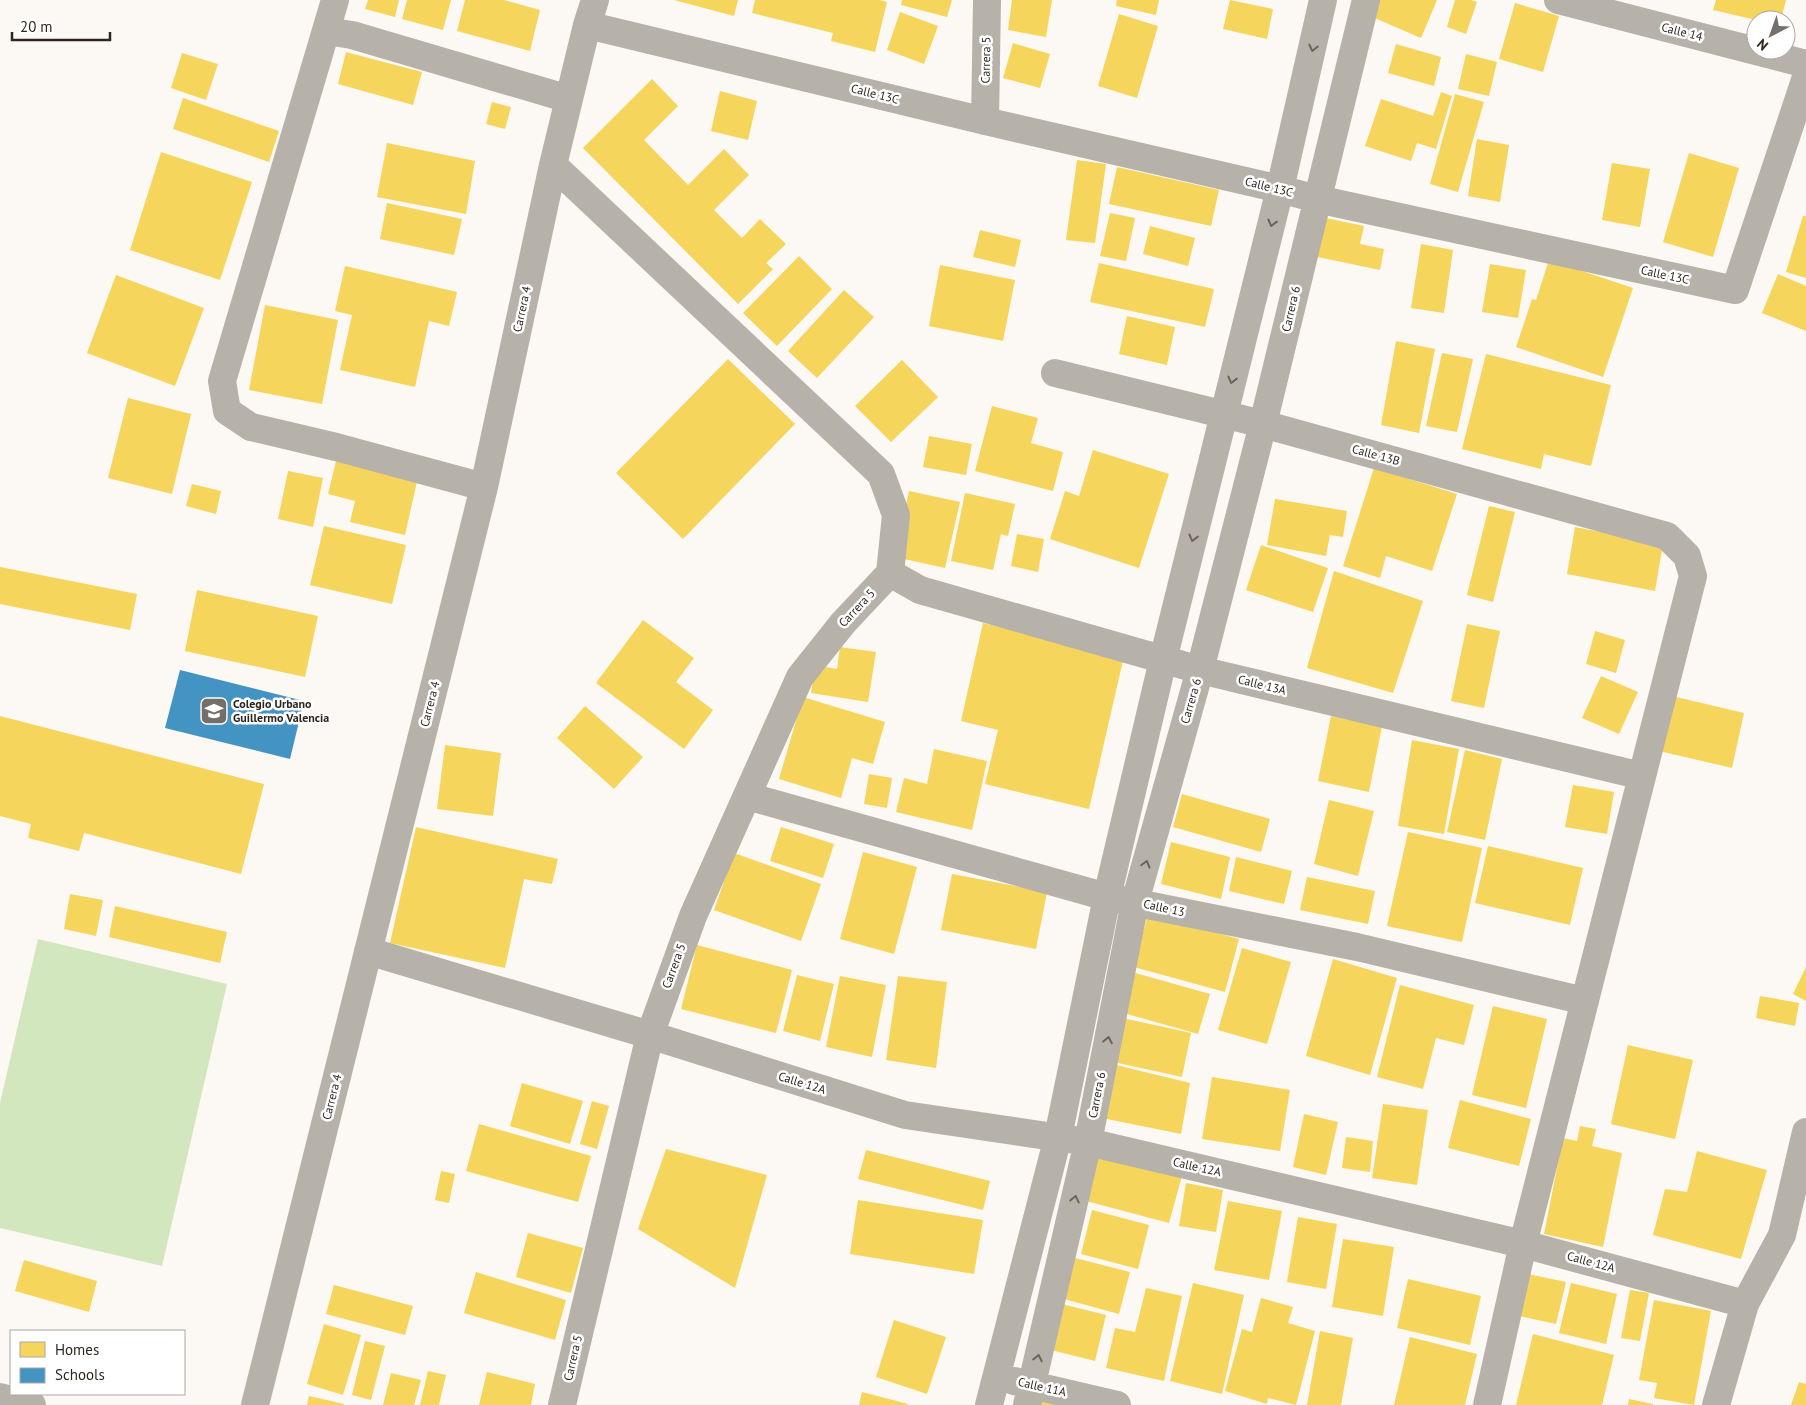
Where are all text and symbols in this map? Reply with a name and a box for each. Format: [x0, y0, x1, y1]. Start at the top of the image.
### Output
scale bar [12, 10, 110, 42]
north arrow [1746, 10, 1796, 60]
text: 20 m [20, 17, 53, 36]
street label: Calle 14 [1660, 19, 1705, 44]
text: N [1753, 35, 1772, 55]
street label: Carrera 5 [978, 37, 993, 83]
one-way arrow [1308, 43, 1318, 52]
street label: Calle 13C [850, 80, 901, 107]
street label: Calle 13C [1244, 173, 1295, 200]
one-way arrow [1267, 218, 1278, 227]
street label: Calle 13C [1640, 262, 1691, 287]
street label: Carrera 4 [509, 284, 534, 333]
street label: Carrera 6 [1278, 284, 1303, 333]
one-way arrow [1227, 376, 1238, 385]
street label: Calle 13B [1351, 441, 1402, 468]
one-way arrow [1188, 534, 1199, 543]
street label: Carrera 5 [835, 585, 878, 630]
street label: Calle 13A [1237, 671, 1288, 698]
street label: Carrera 6 [1177, 676, 1204, 725]
street label: Carrera 4 [417, 679, 443, 728]
school or university icon: Colegio Urbano Guillermo Valencia [199, 696, 229, 726]
place label: Colegio Urbano Guillermo Valencia [233, 696, 329, 725]
one-way arrow [1140, 860, 1151, 869]
street label: Calle 13 [1142, 896, 1186, 919]
street label: Carrera 5 [659, 941, 689, 990]
one-way arrow [1102, 1036, 1113, 1045]
street label: Calle 12A [777, 1068, 828, 1097]
street label: Carrera 6 [1085, 1071, 1108, 1119]
street label: Carrera 4 [319, 1072, 345, 1121]
street label: Calle 12A [1172, 1154, 1223, 1179]
one-way arrow [1069, 1195, 1080, 1204]
street label: Calle 12A [1566, 1248, 1617, 1275]
legend [10, 1330, 185, 1395]
street label: Carrera 5 [560, 1333, 585, 1382]
text: Homes [55, 1340, 99, 1359]
one-way arrow [1032, 1353, 1043, 1362]
text: Schools [55, 1365, 105, 1384]
street label: Calle 11A [1017, 1374, 1068, 1399]

